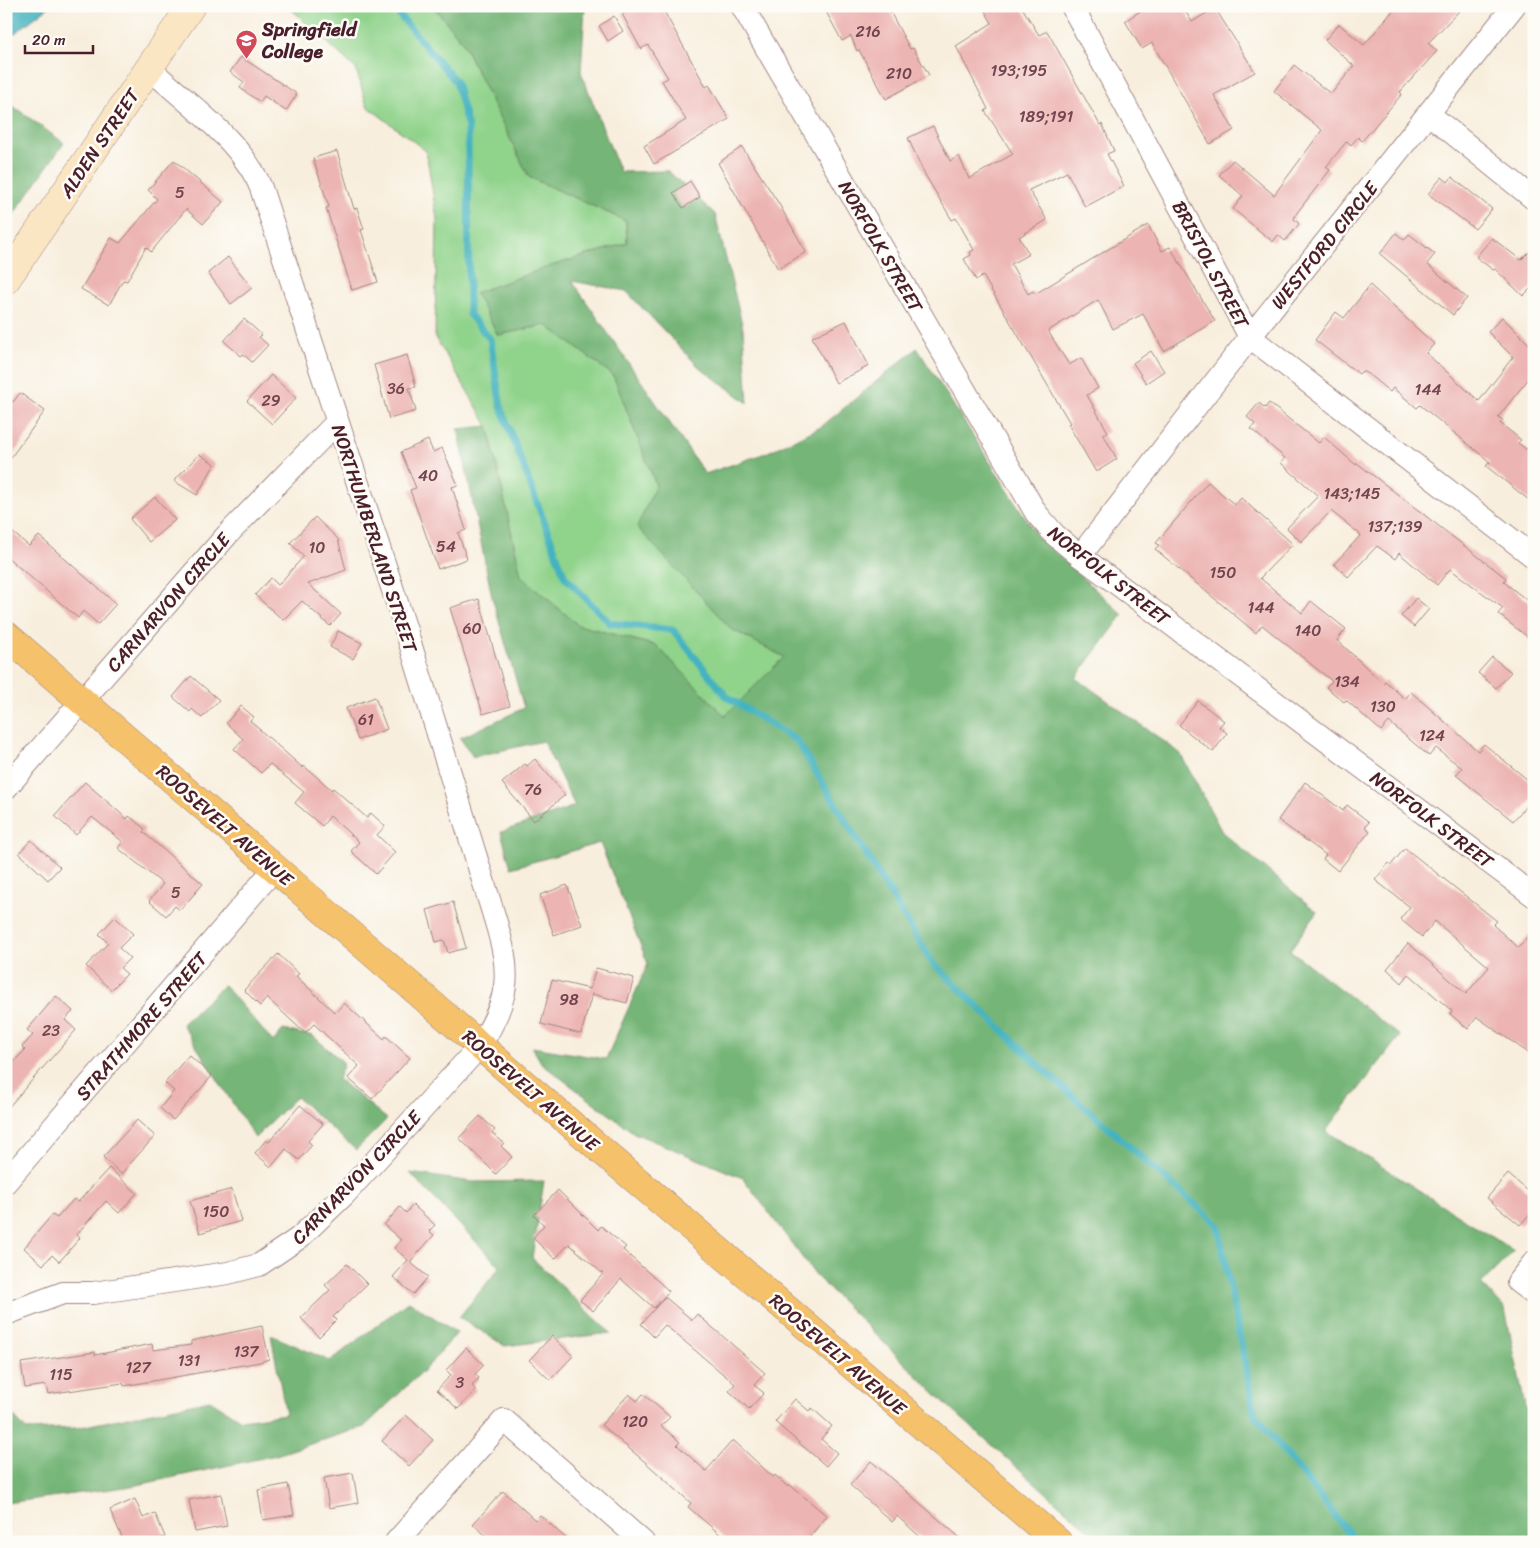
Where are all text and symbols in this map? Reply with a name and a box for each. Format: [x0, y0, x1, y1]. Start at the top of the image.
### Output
place label: Springfield College [261, 13, 358, 68]
house number: 216 [855, 17, 881, 46]
scale bar [25, 22, 92, 54]
text: 20 m [32, 27, 66, 53]
school or university icon: Springfield College [234, 28, 258, 59]
house number: 193;195 [991, 56, 1048, 85]
house number: 210 [886, 59, 912, 88]
street label: ALDEN STREET [50, 80, 149, 206]
house number: 189;191 [1019, 102, 1073, 131]
street label: WESTFORD CIRCLE [1262, 173, 1388, 317]
street label: NORFOLK STREET [829, 174, 933, 320]
house number: 5 [175, 178, 185, 207]
street label: BRISTOL STREET [1163, 194, 1259, 335]
house number: 36 [387, 374, 405, 403]
house number: 144 [1415, 375, 1441, 404]
house number: 29 [261, 386, 281, 415]
street label: NORTHUMBERLAND STREET [322, 420, 427, 657]
house number: 40 [418, 461, 438, 490]
house number: 143;145 [1323, 479, 1381, 508]
house number: 137;139 [1367, 512, 1423, 541]
street label: NORFOLK STREET [1040, 517, 1178, 635]
street label: CARNARVON CIRCLE [98, 524, 240, 680]
house number: 54 [436, 532, 456, 561]
house number: 10 [309, 533, 325, 562]
house number: 150 [1210, 558, 1236, 587]
house number: 144 [1248, 593, 1274, 622]
house number: 60 [462, 614, 482, 643]
house number: 140 [1295, 616, 1321, 645]
house number: 134 [1334, 667, 1360, 696]
house number: 130 [1370, 692, 1396, 721]
house number: 61 [358, 705, 374, 734]
house number: 124 [1419, 721, 1445, 750]
street label: ROOSEVELT AVENUE [148, 756, 302, 896]
street label: NORFOLK STREET [1363, 762, 1502, 878]
house number: 76 [524, 775, 542, 804]
house number: 5 [171, 878, 181, 907]
street label: STRATHMORE STREET [67, 944, 216, 1108]
house number: 98 [559, 985, 579, 1014]
house number: 23 [42, 1016, 60, 1045]
street label: ROOSEVELT AVENUE [454, 1021, 608, 1161]
street label: CARNARVON CIRCLE [283, 1101, 431, 1252]
house number: 150 [203, 1197, 229, 1226]
street label: ROOSEVELT AVENUE [761, 1285, 915, 1425]
house number: 137 [234, 1337, 259, 1366]
house number: 131 [178, 1346, 200, 1375]
house number: 127 [125, 1353, 151, 1382]
house number: 115 [49, 1360, 73, 1389]
house number: 3 [456, 1368, 465, 1397]
house number: 120 [622, 1407, 648, 1436]

